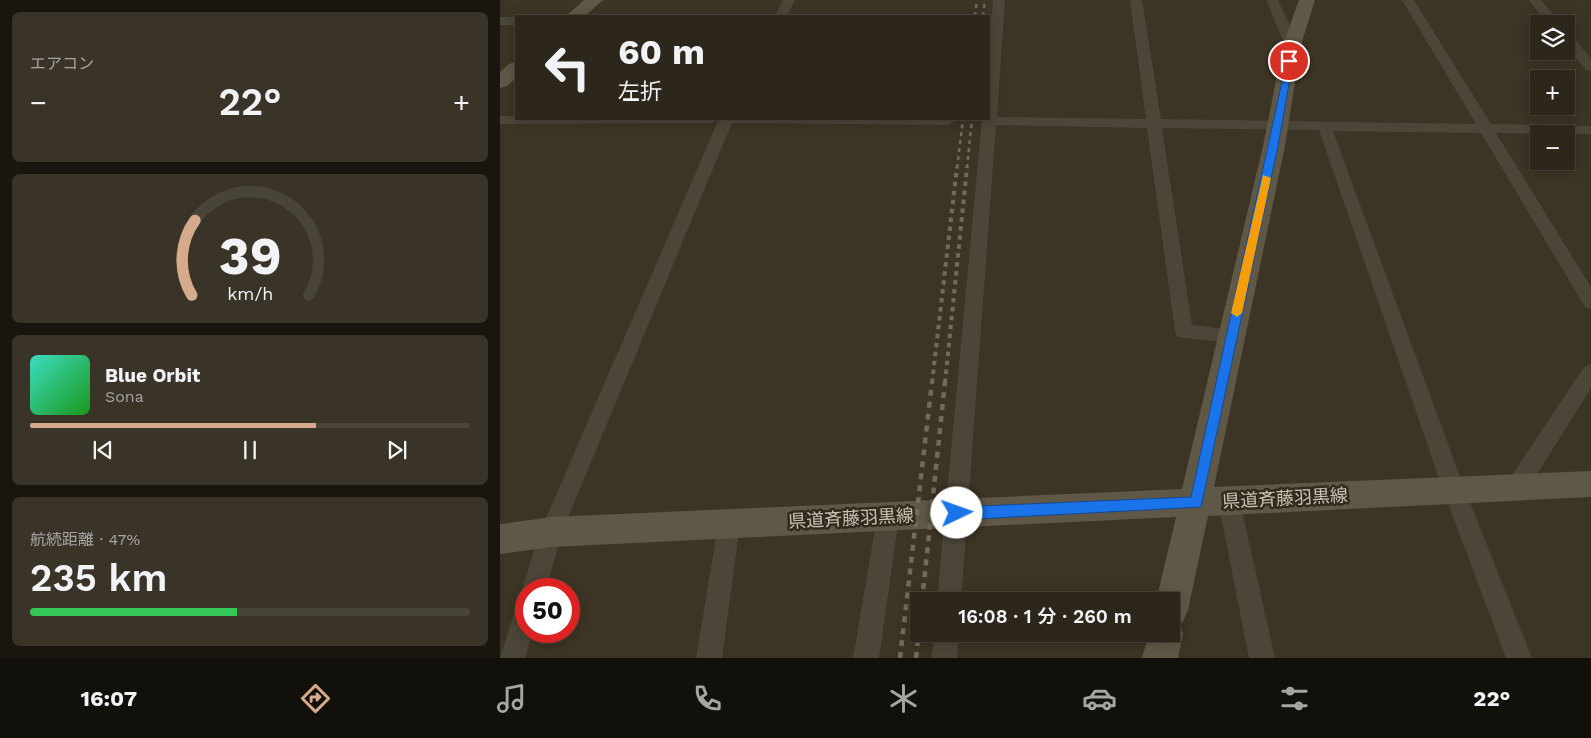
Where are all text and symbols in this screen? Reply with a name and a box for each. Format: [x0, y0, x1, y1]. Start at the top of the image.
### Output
map controls [1530, 15, 1575, 170]
button: layers [1530, 15, 1575, 60]
text: 60 m [618, 31, 705, 73]
icon: left [535, 35, 600, 100]
pin [1268, 40, 1310, 82]
icon: arrive [1275, 47, 1303, 75]
text: エアコン [30, 54, 94, 73]
button: + [1530, 70, 1575, 115]
text: 左折 [618, 79, 662, 104]
text: 22° [218, 80, 282, 124]
text: − [30, 86, 47, 119]
text: + [453, 86, 470, 119]
button: − [1530, 125, 1575, 170]
text: 39 [219, 226, 281, 287]
text: km/h [227, 283, 273, 304]
text: Blue Orbit [105, 364, 200, 387]
text: Sona [105, 387, 144, 406]
icon: previous [89, 436, 117, 464]
icon: pause [236, 436, 264, 464]
icon: next [383, 436, 411, 464]
street label: 県道斉藤羽黒線 [1222, 484, 1348, 512]
position arrow [930, 486, 982, 538]
street label: 県道斉藤羽黒線 [788, 504, 914, 532]
text: 航続距離 · 47% [30, 530, 140, 549]
text: 235 km [30, 556, 167, 600]
speed limit sign: 50 [515, 578, 580, 643]
text: 16:08 · 1 分 · 260 m [958, 605, 1132, 628]
icon: directions [298, 681, 333, 716]
icon: music [494, 681, 529, 716]
icon: phone [690, 681, 725, 716]
icon: climate [886, 681, 921, 716]
icon: car [1082, 681, 1117, 716]
icon: filters [1277, 681, 1312, 716]
text: 16:07 [80, 686, 137, 711]
text: 22° [1473, 686, 1510, 711]

